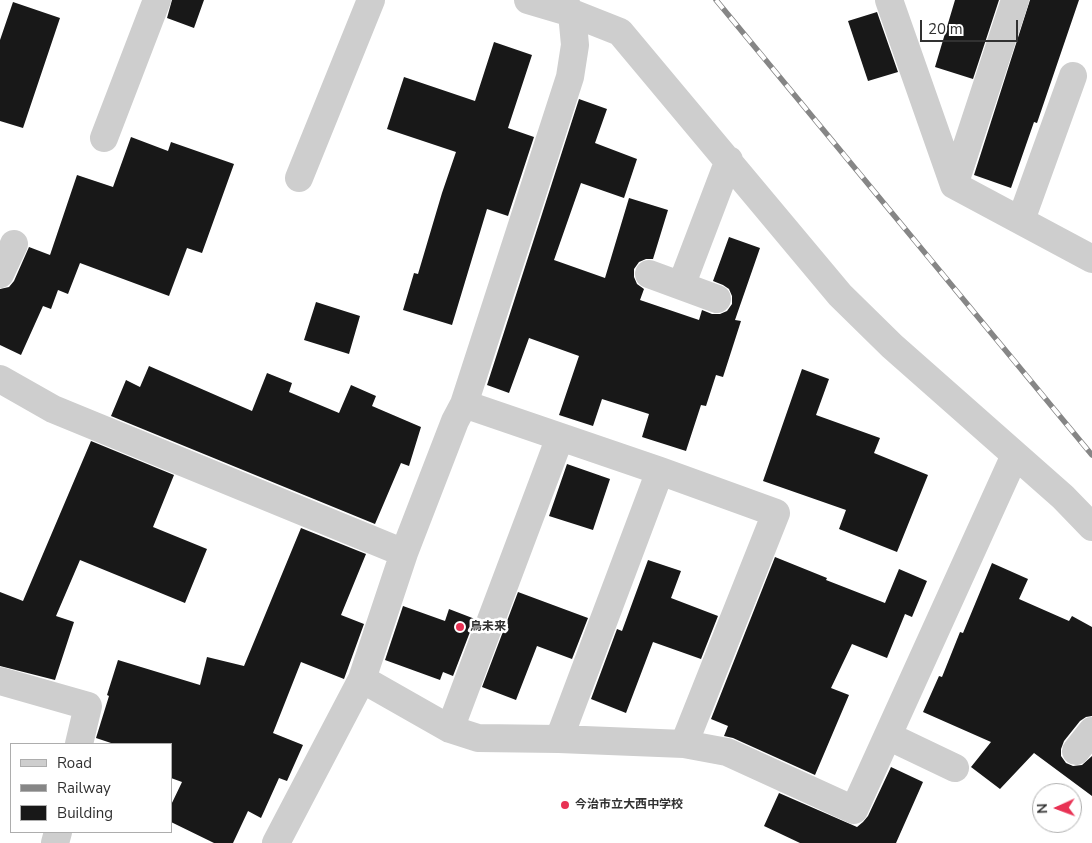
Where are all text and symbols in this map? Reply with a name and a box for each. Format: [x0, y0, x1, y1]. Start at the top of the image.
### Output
scale bar [922, 10, 1020, 42]
text: 20 m [928, 19, 963, 39]
place label: 鳥未来 [470, 620, 506, 634]
marker: 鳥未来 [454, 621, 466, 633]
legend [10, 743, 172, 833]
text: Road [57, 753, 92, 773]
text: Railway [57, 778, 111, 798]
north arrow [1032, 783, 1082, 833]
place label: 今治市立大西中学校 [575, 798, 683, 812]
marker: 今治市立大西中学校 [559, 799, 571, 811]
text: Building [57, 803, 113, 823]
text: N [1033, 803, 1052, 814]

